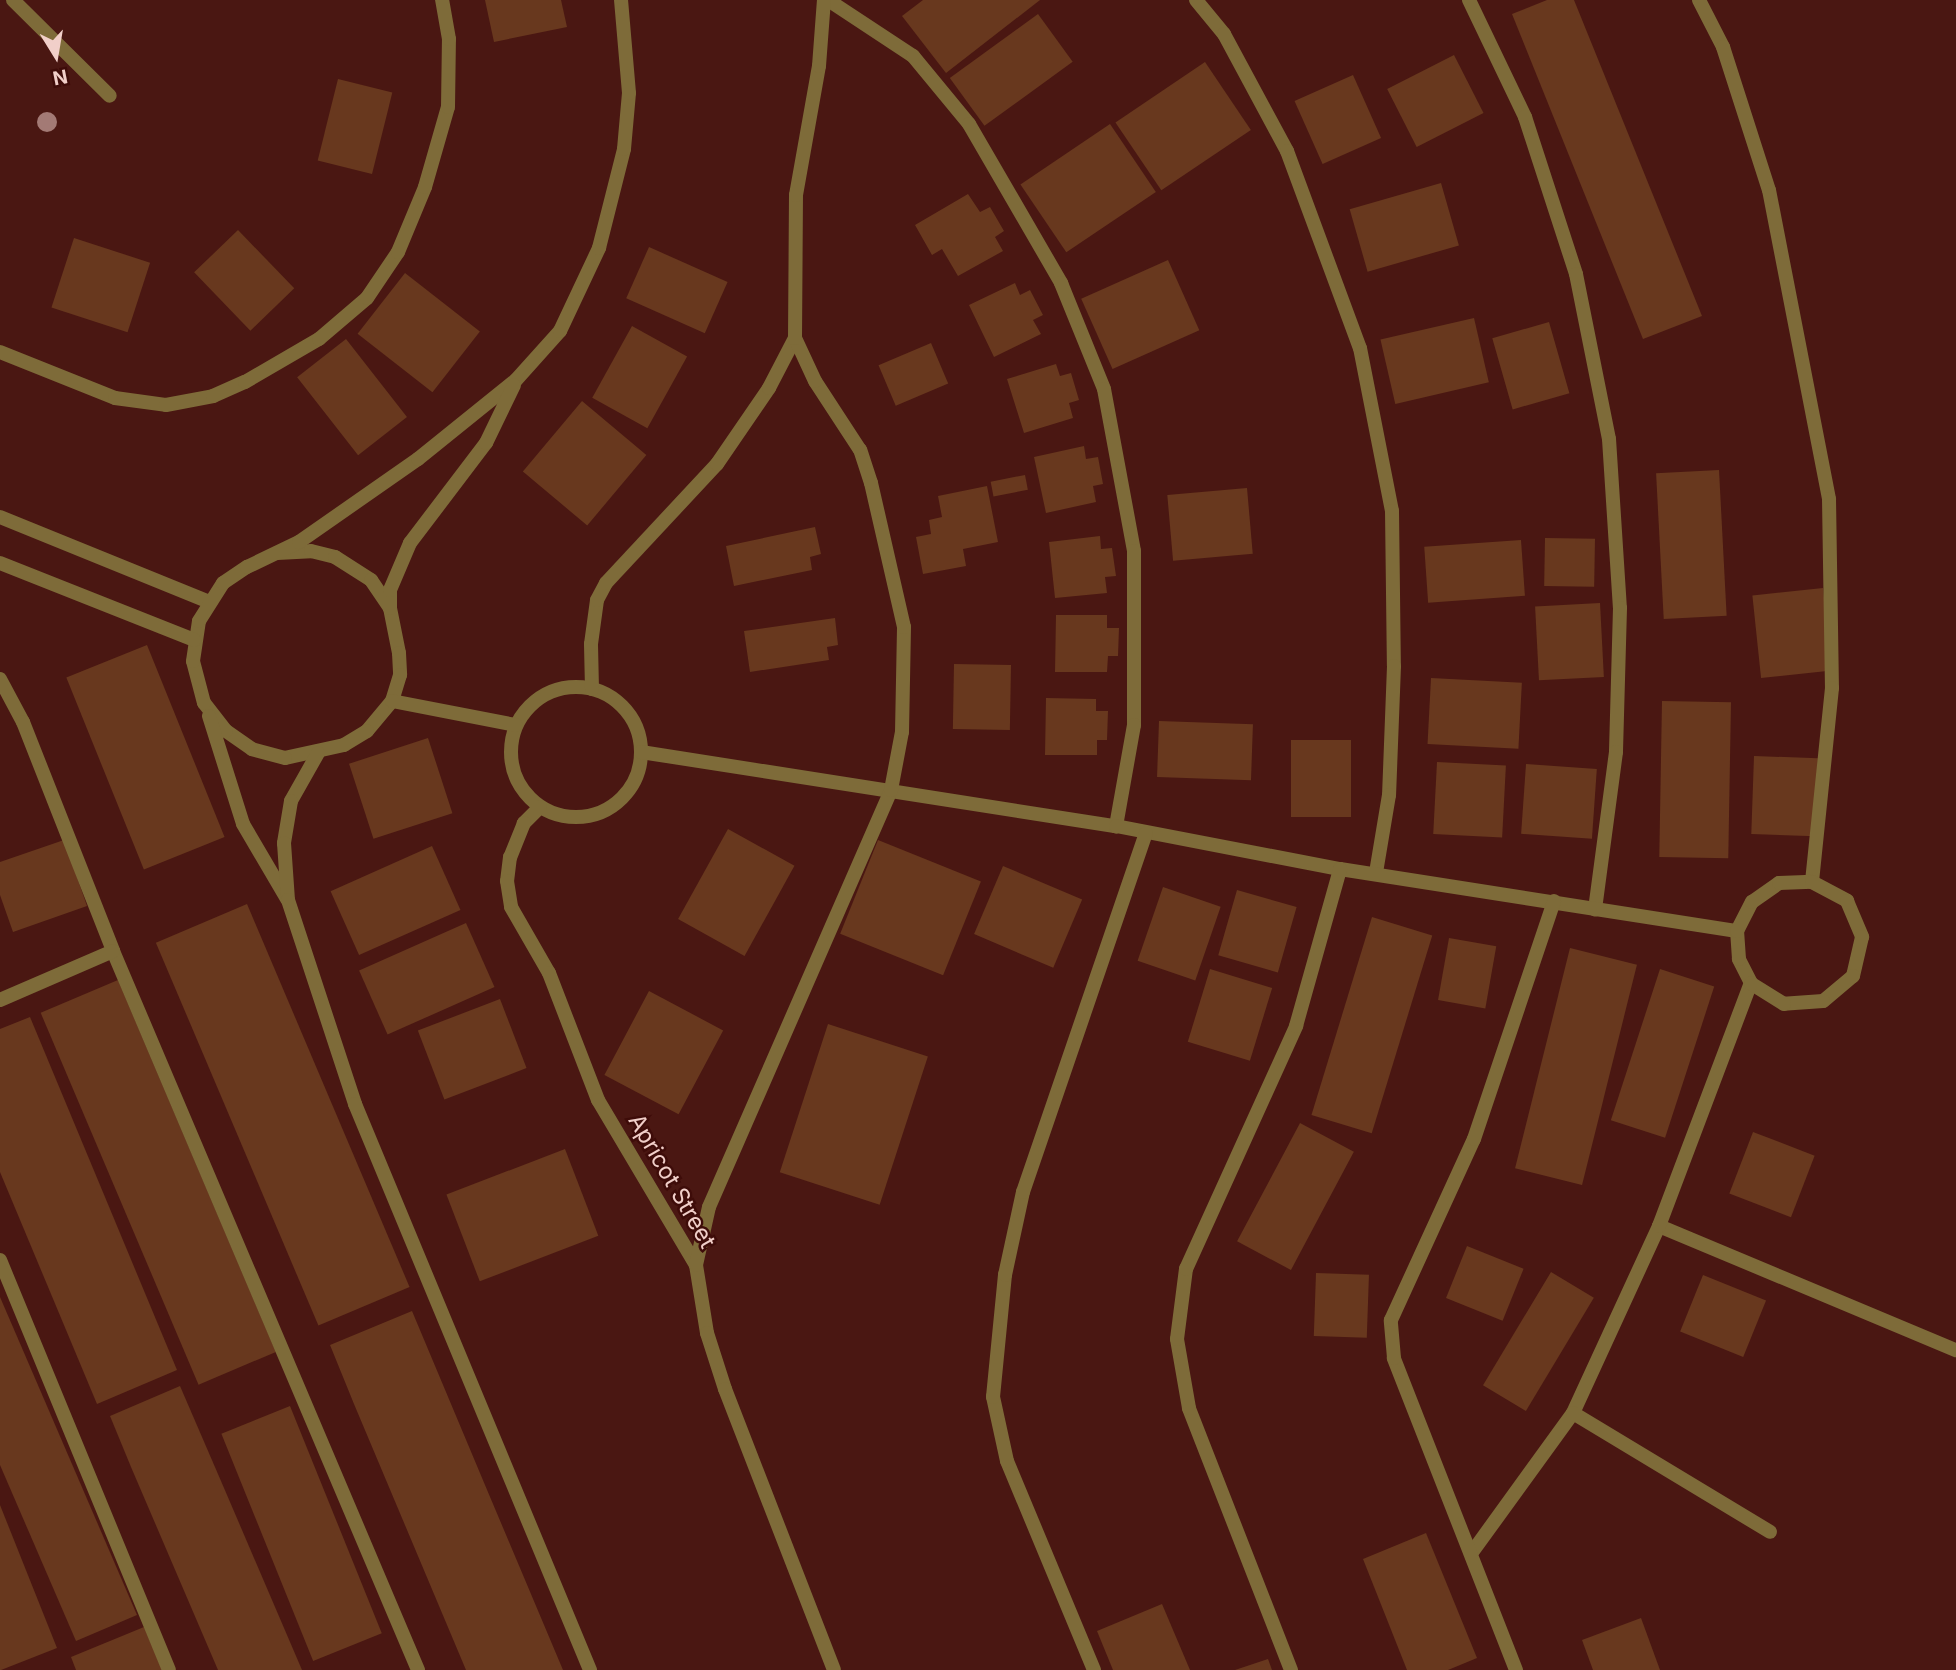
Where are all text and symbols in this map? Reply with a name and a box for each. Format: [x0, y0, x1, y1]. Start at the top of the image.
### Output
north arrow [21, 21, 91, 91]
text: N [51, 64, 69, 90]
street label: Apricot Street [622, 1109, 722, 1253]

